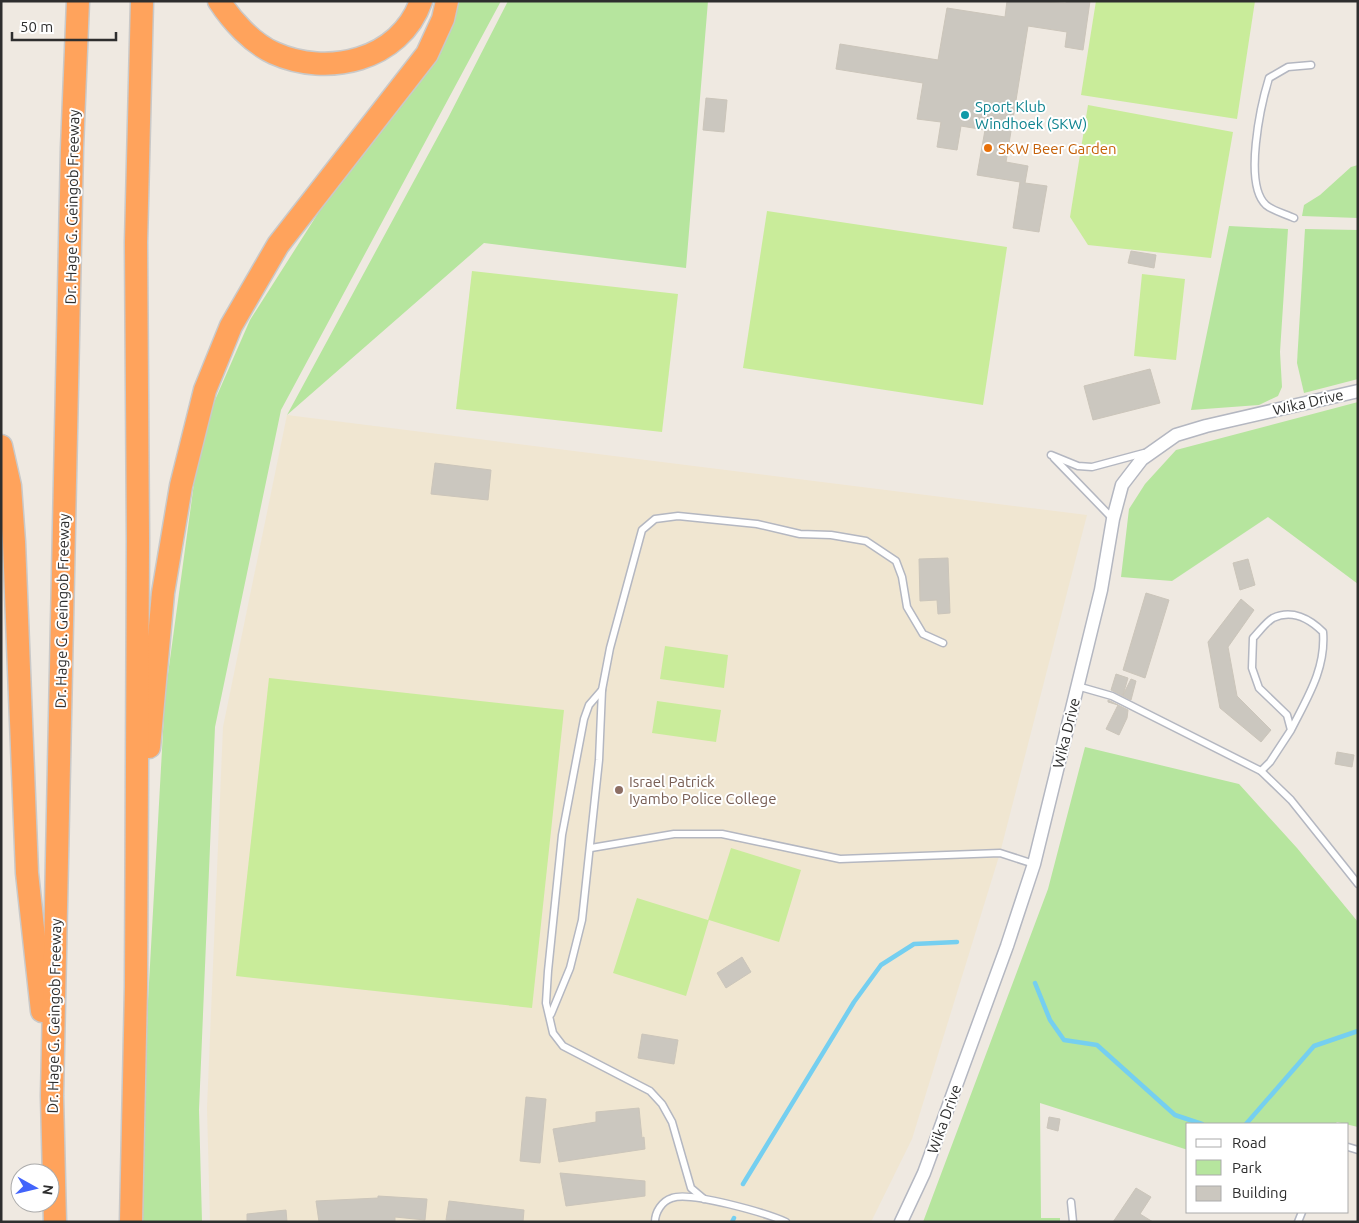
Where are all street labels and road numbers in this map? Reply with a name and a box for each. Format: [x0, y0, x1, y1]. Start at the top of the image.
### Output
street label: Dr. Hage G. Geingob Freeway [62, 109, 82, 305]
street label: Wika Drive [1271, 386, 1345, 418]
street label: Dr. Hage G. Geingob Freeway [52, 513, 72, 709]
street label: Wika Drive [1049, 696, 1083, 770]
street label: Dr. Hage G. Geingob Freeway [44, 918, 64, 1114]
street label: Wika Drive [924, 1082, 964, 1156]

